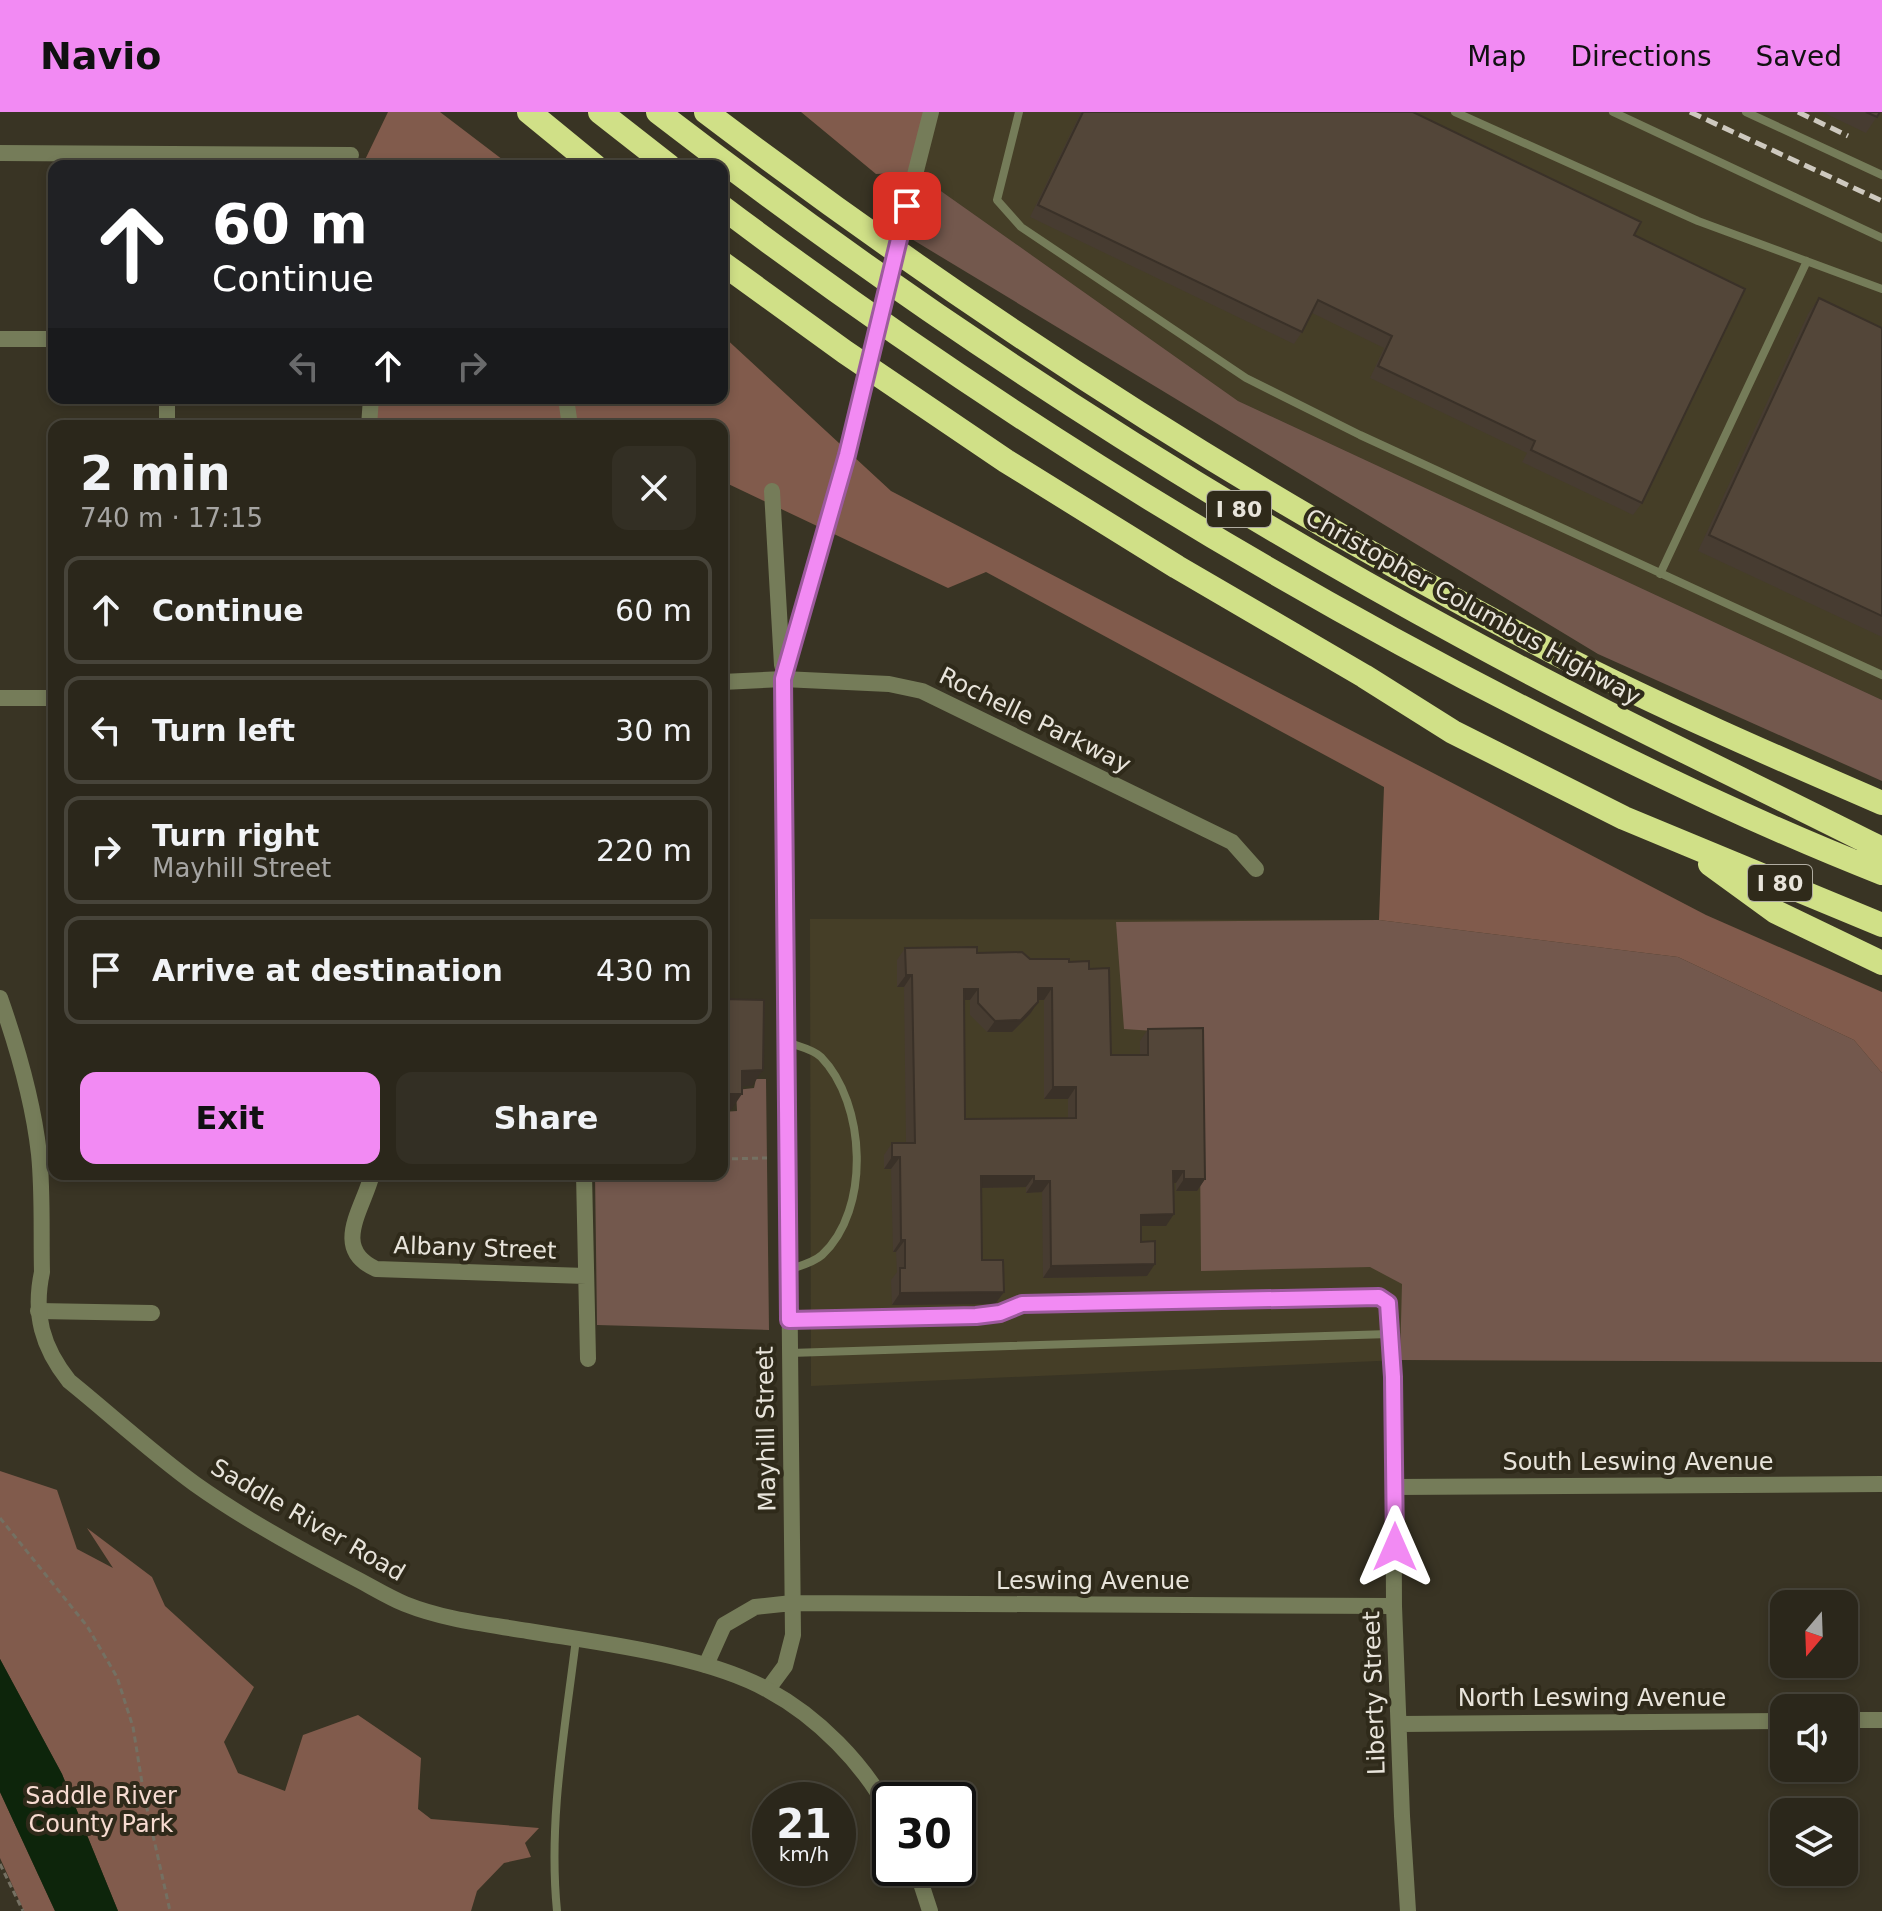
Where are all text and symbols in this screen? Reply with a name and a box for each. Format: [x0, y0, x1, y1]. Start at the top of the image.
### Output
text: Navio [40, 34, 161, 78]
text: Map [1467, 40, 1526, 73]
text: Directions [1570, 40, 1711, 73]
text: Saved [1755, 40, 1842, 73]
pin [873, 172, 941, 240]
icon: arrive [885, 184, 929, 228]
text: 60 m [212, 191, 368, 256]
icon: ahead [80, 192, 184, 296]
text: Continue [212, 258, 374, 299]
icon: left [282, 344, 326, 388]
icon: ahead [366, 344, 410, 388]
icon: right [450, 344, 494, 388]
text: 2 min [80, 445, 231, 501]
button: close [612, 446, 696, 530]
road number: I 80 [1207, 491, 1271, 527]
text: 740 m · 17:15 [80, 503, 263, 533]
street label: Christopher Columbus Highway [1301, 503, 1645, 711]
icon: ahead [84, 588, 128, 632]
text: Continue [152, 593, 304, 628]
text: 60 m [615, 593, 692, 628]
street label: Rochelle Parkway [935, 661, 1135, 779]
icon: left [84, 708, 128, 752]
text: Turn left [152, 713, 295, 748]
text: 30 m [615, 713, 692, 748]
text: Turn right [152, 818, 319, 853]
icon: right [84, 828, 128, 872]
text: 220 m [596, 833, 692, 868]
text: Mayhill Street [152, 853, 331, 883]
road number: I 80 [1748, 865, 1812, 901]
icon: arrive [84, 948, 128, 992]
text: Arrive at destination [152, 953, 503, 988]
text: 430 m [596, 953, 692, 988]
button: Exit [80, 1072, 380, 1164]
button: Share [396, 1072, 696, 1164]
street label: Albany Street [393, 1231, 557, 1265]
street label: Mayhill Street [751, 1346, 781, 1512]
street label: South Leswing Avenue [1502, 1448, 1774, 1476]
street label: Saddle River Road [206, 1453, 410, 1587]
position arrow [1353, 1505, 1437, 1589]
street label: Leswing Avenue [996, 1567, 1190, 1595]
north arrow [1770, 1590, 1858, 1678]
map controls [1770, 1590, 1858, 1886]
street label: Liberty Street [1357, 1611, 1391, 1775]
street label: North Leswing Avenue [1458, 1684, 1726, 1712]
button: sound [1770, 1694, 1858, 1782]
park label: Saddle River County Park [25, 1782, 177, 1838]
speed limit sign: 30 [872, 1782, 976, 1886]
button: layers [1770, 1798, 1858, 1886]
text: 21 [776, 1801, 832, 1847]
text: km/h [779, 1842, 829, 1866]

